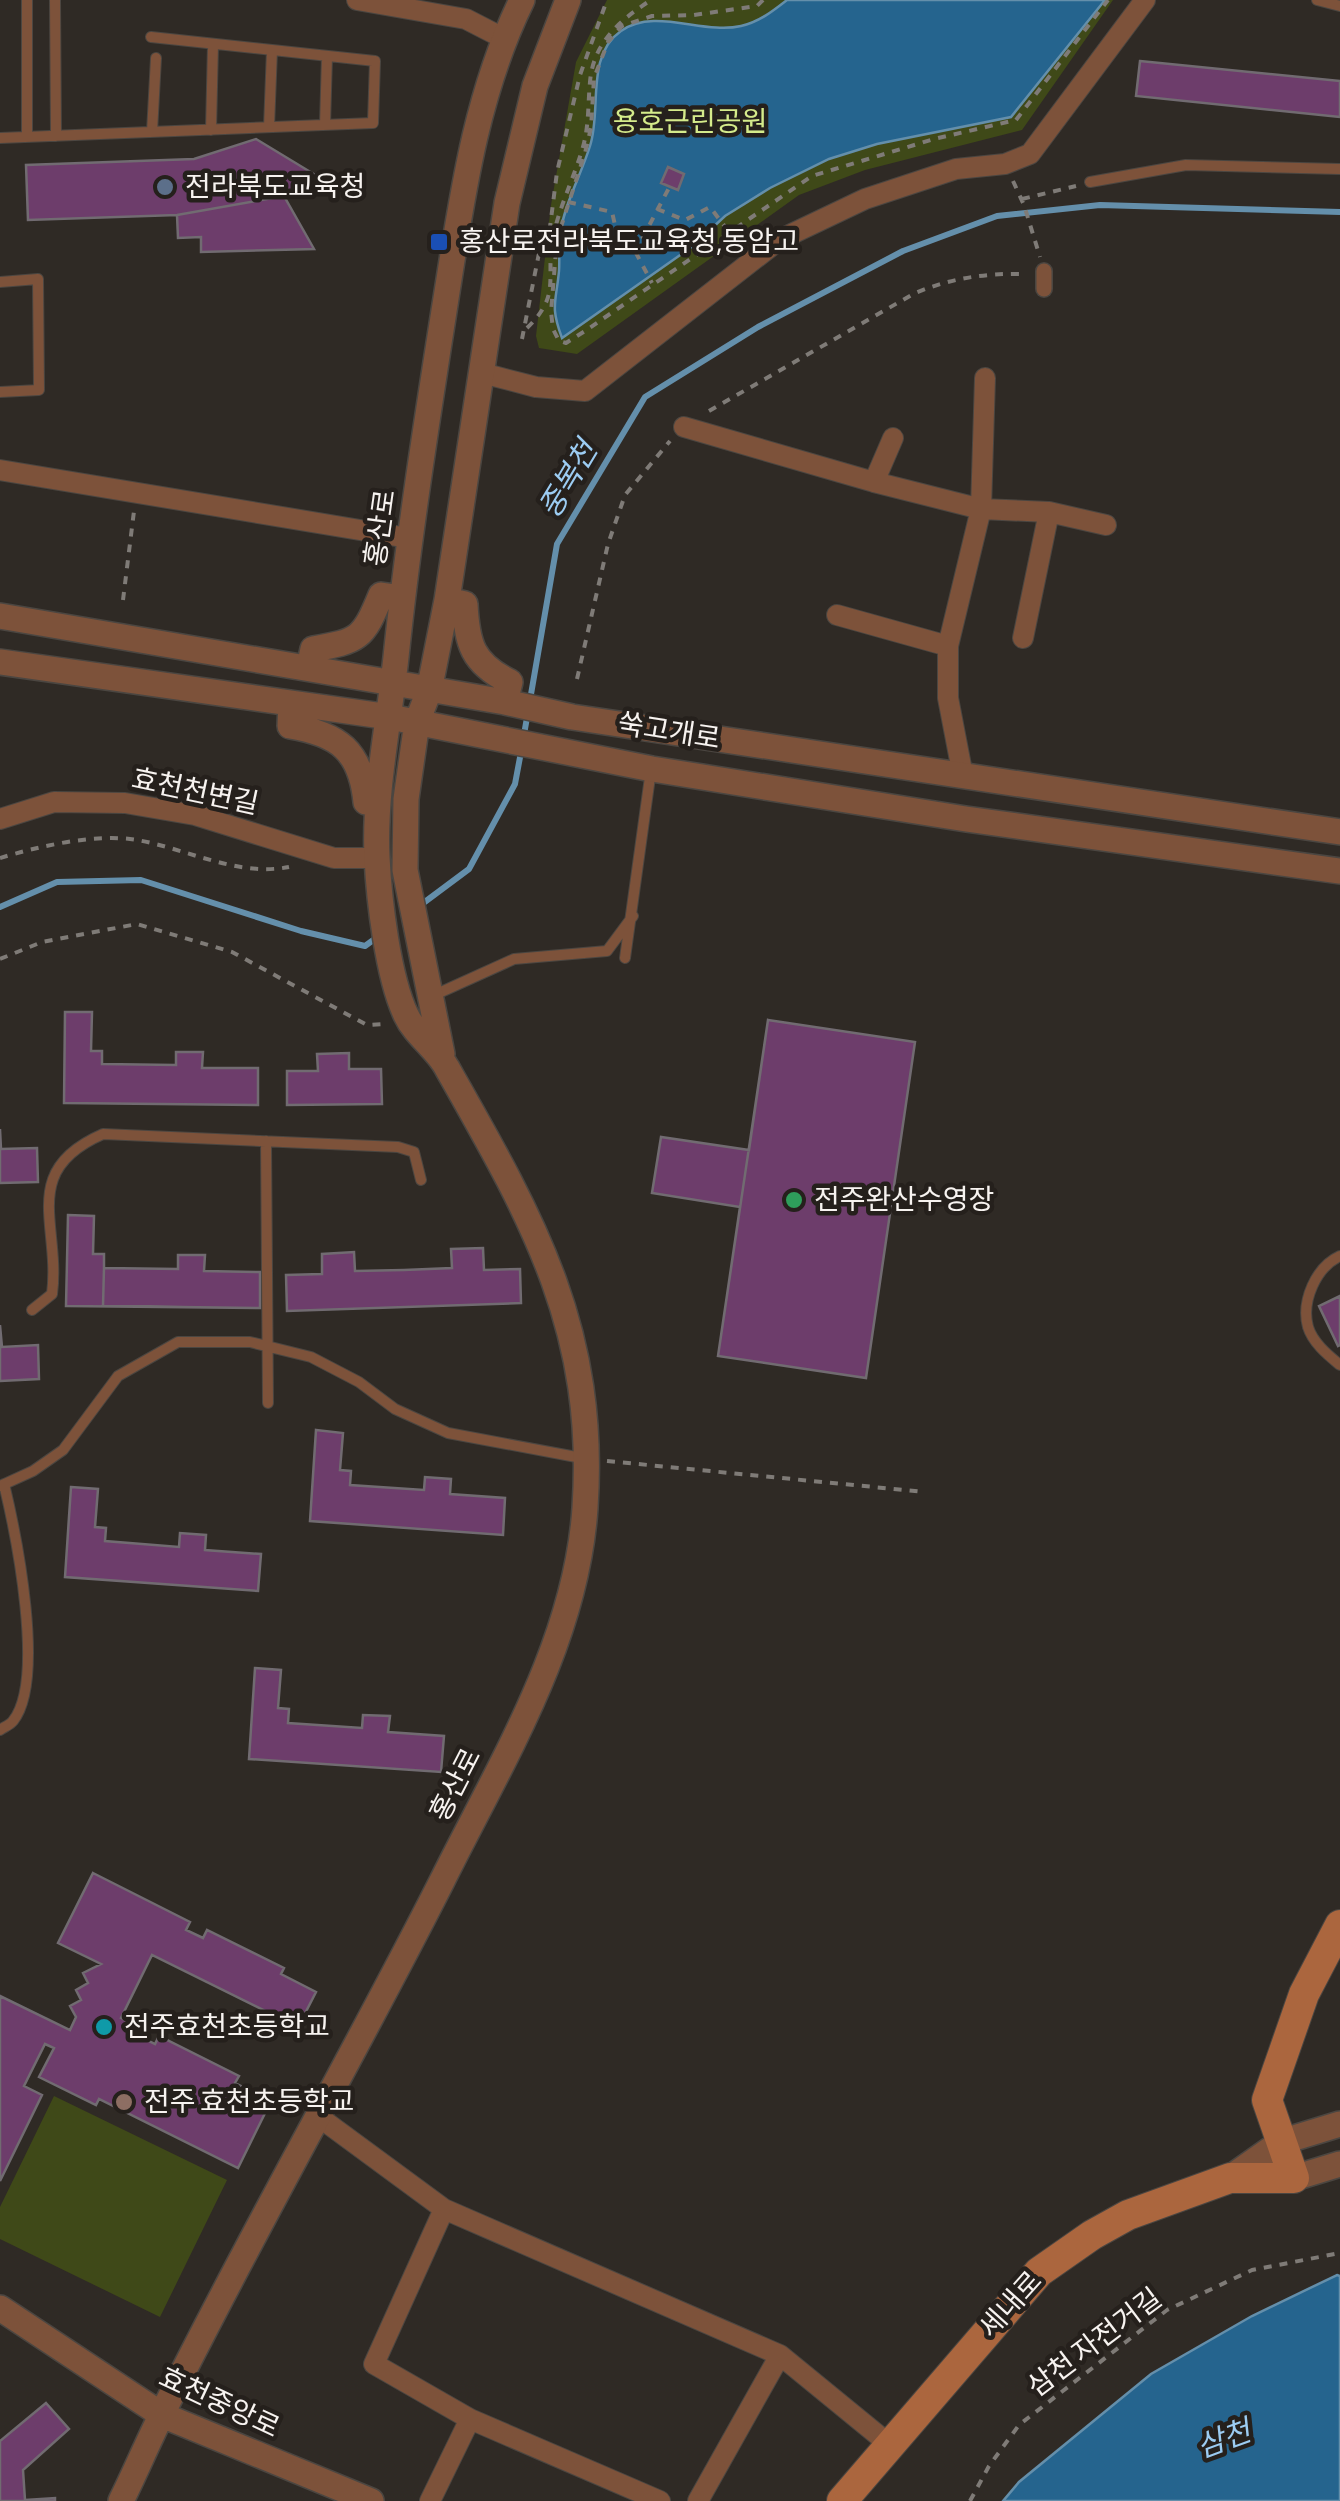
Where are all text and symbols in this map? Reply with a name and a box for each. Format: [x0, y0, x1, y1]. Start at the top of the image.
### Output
park label: 용호근린공원 [613, 106, 767, 139]
place label: 전라북도교육청 [185, 171, 365, 204]
marker: 전라북도교육청 [154, 176, 176, 198]
place label: 홍산로전라북도교육청,동암고 [459, 226, 799, 259]
marker: 홍산로전라북도교육청,동암고 [428, 231, 450, 253]
water label: 중복천 [532, 432, 607, 525]
street label: 홍산로 [359, 487, 403, 569]
street label: 쑥고개로 [616, 708, 722, 756]
street label: 효천천변길 [129, 762, 261, 822]
place label: 전주완산수영장 [814, 1184, 994, 1217]
marker: 전주완산수영장 [783, 1189, 805, 1211]
street label: 홍산로 [424, 1743, 488, 1827]
place label: 전주효천초등학교 [124, 2011, 330, 2044]
marker: 전주효천초등학교 [93, 2016, 115, 2038]
place label: 전주 효천초등학교 [144, 2086, 355, 2119]
marker: 전주 효천초등학교 [113, 2091, 135, 2113]
street label: 세내로 [973, 2265, 1049, 2345]
street label: 삼천 자전거길 [1022, 2282, 1168, 2404]
street label: 효천중앙로 [154, 2361, 284, 2445]
water label: 삼천 [1192, 2412, 1259, 2466]

